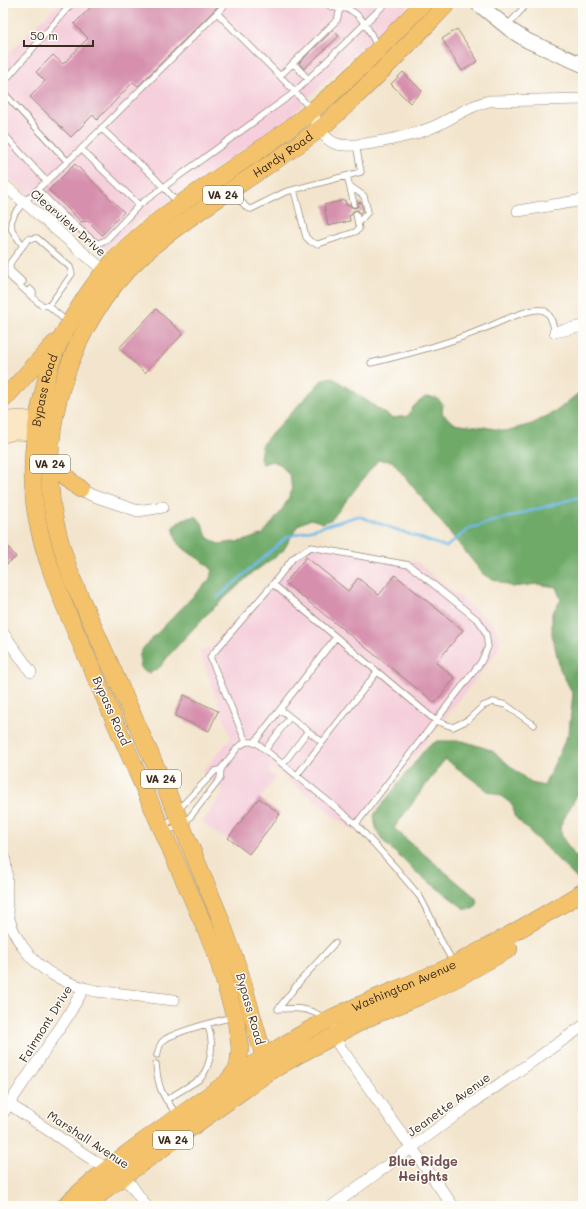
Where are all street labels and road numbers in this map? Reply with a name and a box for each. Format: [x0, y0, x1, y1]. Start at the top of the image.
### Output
street label: Hardy Road [249, 128, 316, 181]
street label: Clearview Drive [28, 185, 110, 259]
road number: VA 24 [203, 186, 243, 204]
street label: Bypass Road [27, 351, 61, 428]
road number: VA 24 [30, 455, 70, 473]
street label: Bypass Road [90, 674, 134, 748]
road number: VA 24 [141, 770, 181, 788]
street label: Washington Avenue [349, 956, 459, 1015]
street label: Bypass Road [233, 971, 269, 1047]
street label: Fairmont Drive [15, 982, 75, 1065]
street label: Jeanette Avenue [404, 1069, 493, 1140]
street label: Marshall Avenue [45, 1107, 133, 1172]
road number: VA 24 [153, 1131, 193, 1149]

